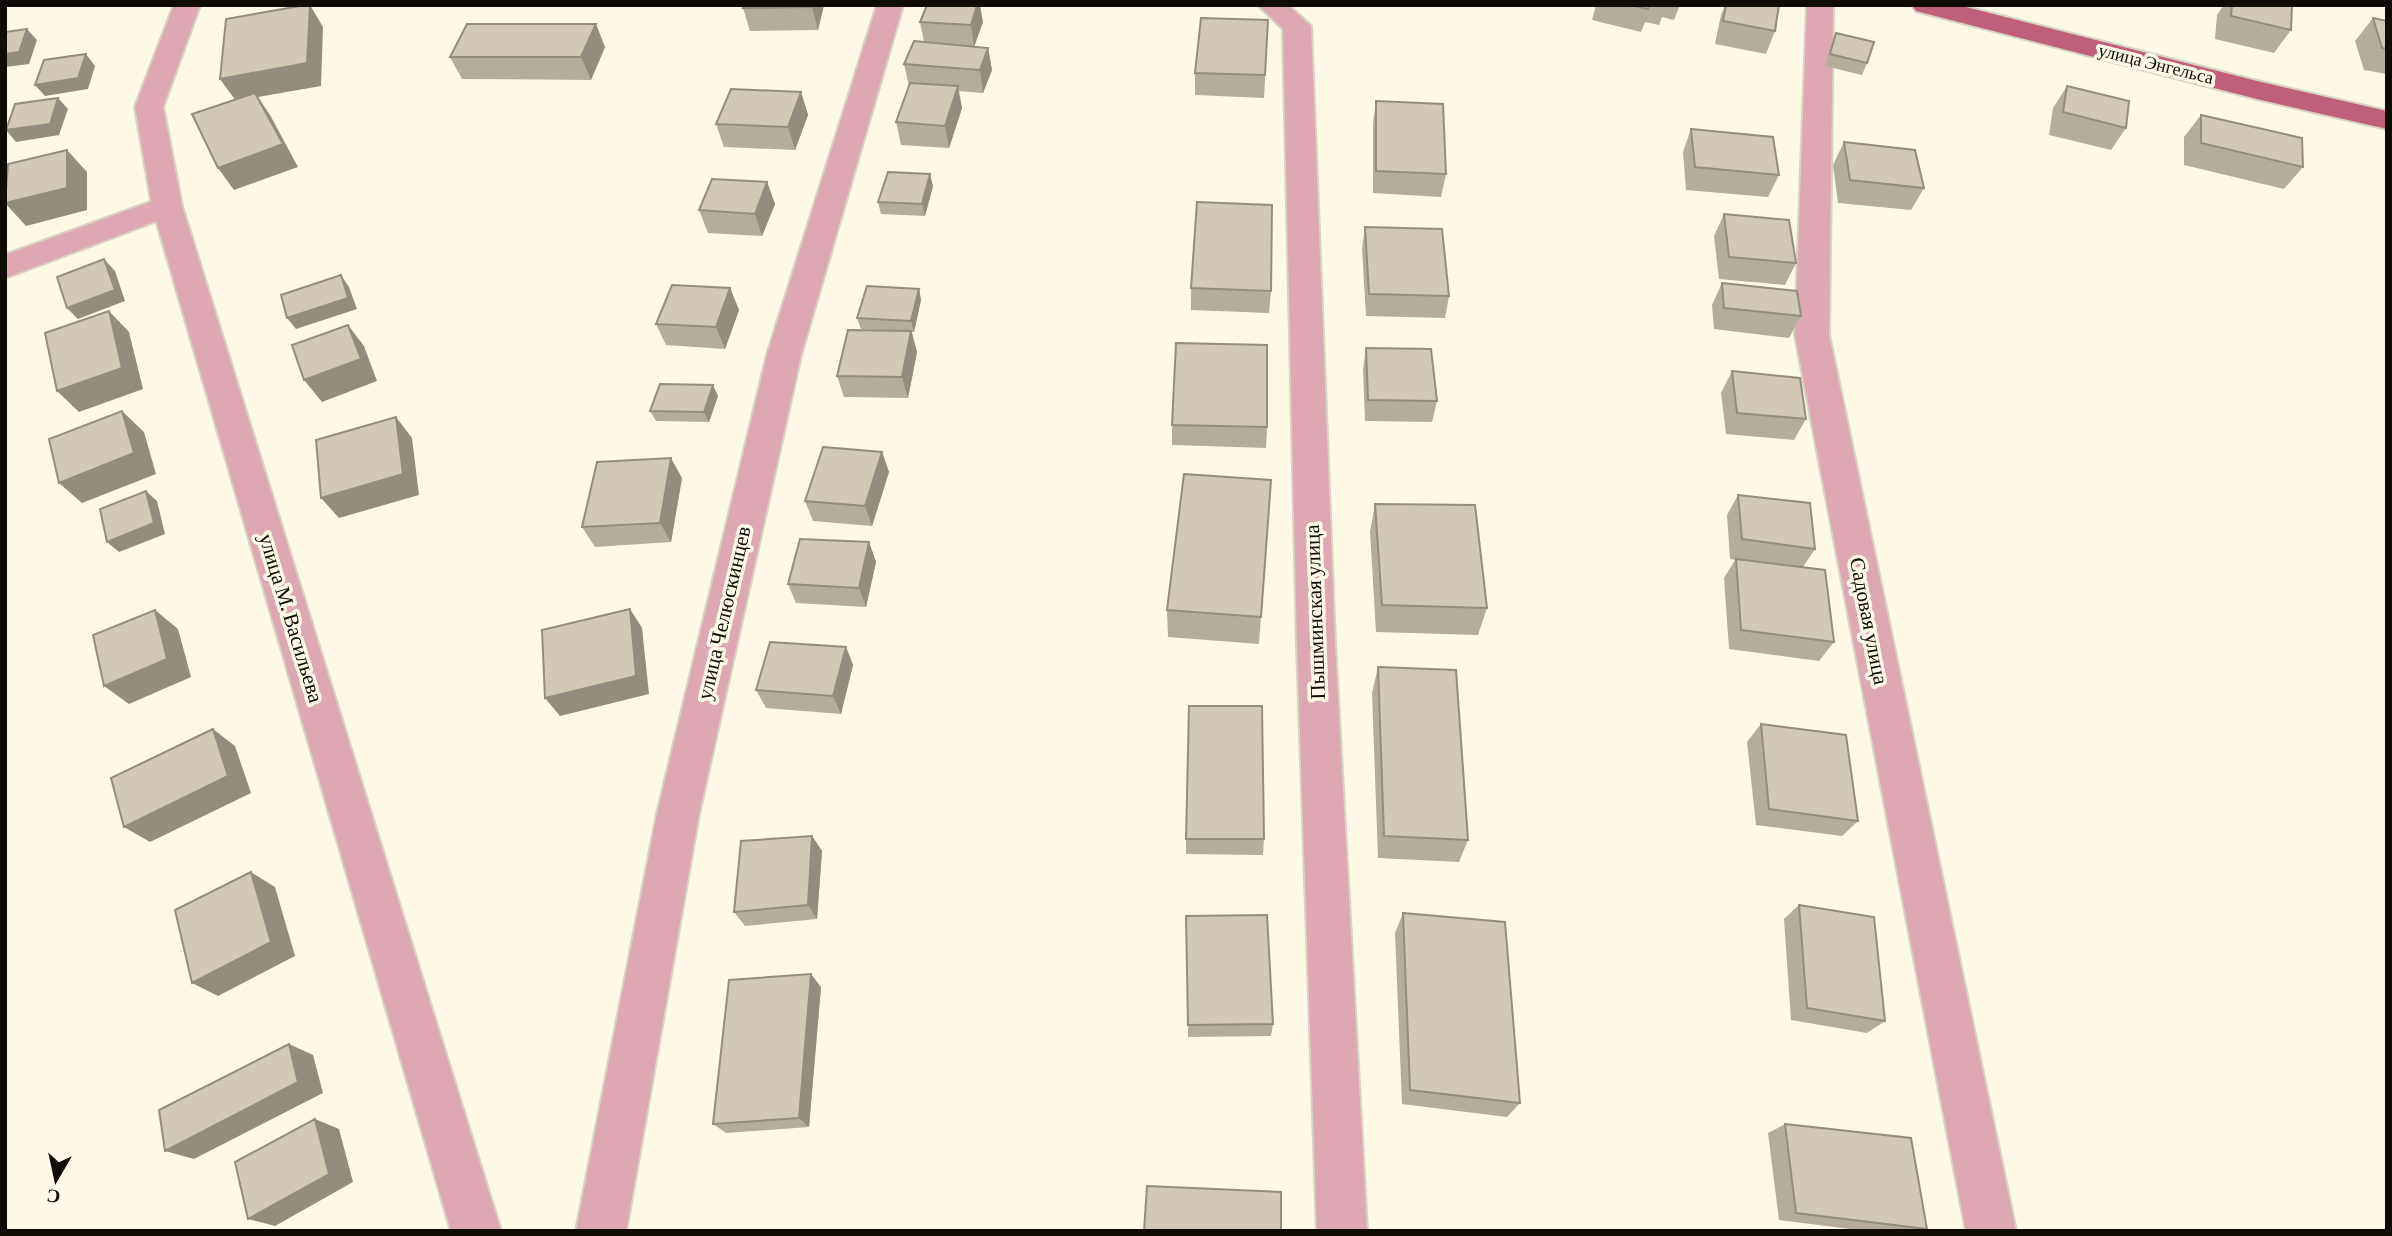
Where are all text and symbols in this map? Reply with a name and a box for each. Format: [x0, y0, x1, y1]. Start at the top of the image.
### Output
street label: улица Энгельса [2096, 40, 2216, 88]
street label: Пышминская улица [1300, 523, 1330, 700]
street label: улица Челюскинцев [692, 524, 756, 702]
street label: улица М. Васильева [254, 531, 328, 706]
street label: Садовая улица [1845, 555, 1893, 687]
north arrow [21, 1145, 91, 1215]
text: С [45, 1185, 62, 1208]

